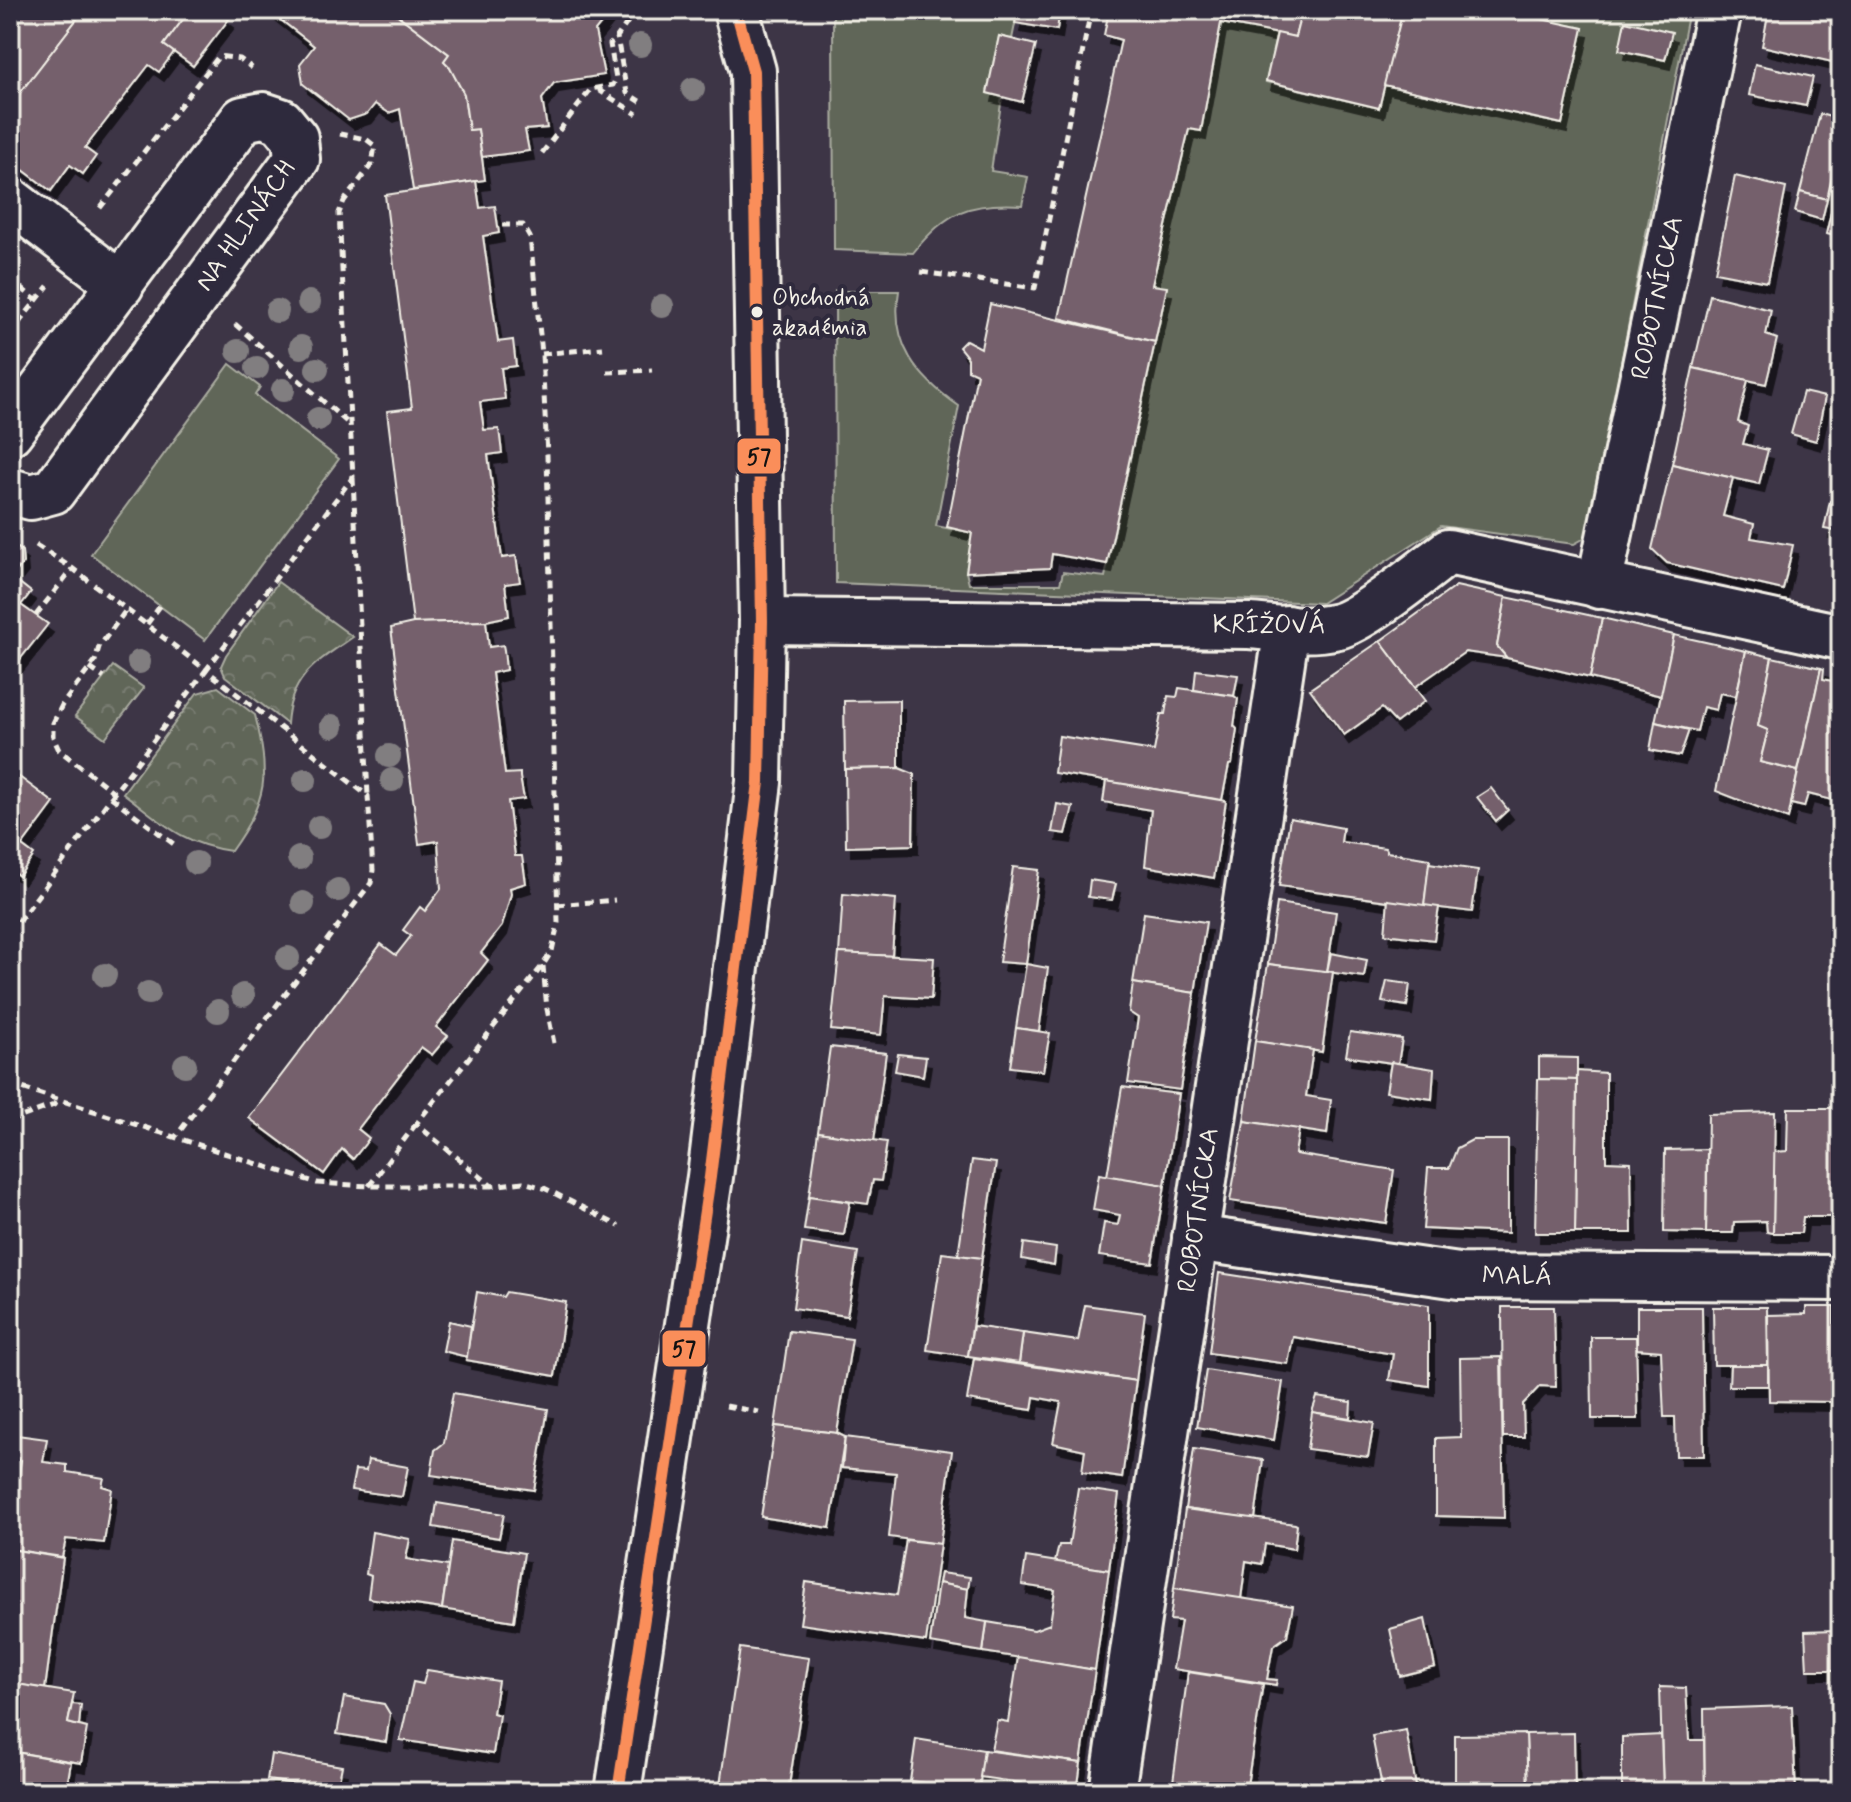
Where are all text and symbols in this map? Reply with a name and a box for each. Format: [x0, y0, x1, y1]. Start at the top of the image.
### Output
street label: NA HLINÁCH [187, 153, 304, 298]
street label: ROBOTNÍCKA [1623, 213, 1692, 383]
place label: Obchodná akadémia [772, 283, 870, 344]
marker: Obchodná akadémia [749, 304, 765, 320]
line badge: 57 [736, 437, 782, 475]
text: 57 [747, 444, 771, 472]
street label: KRÍŽOVÁ [1213, 608, 1325, 643]
street label: ROBOTNÍCKA [1170, 1125, 1227, 1295]
street label: MALÁ [1482, 1258, 1552, 1295]
line badge: 57 [661, 1329, 707, 1368]
text: 57 [672, 1336, 696, 1364]

